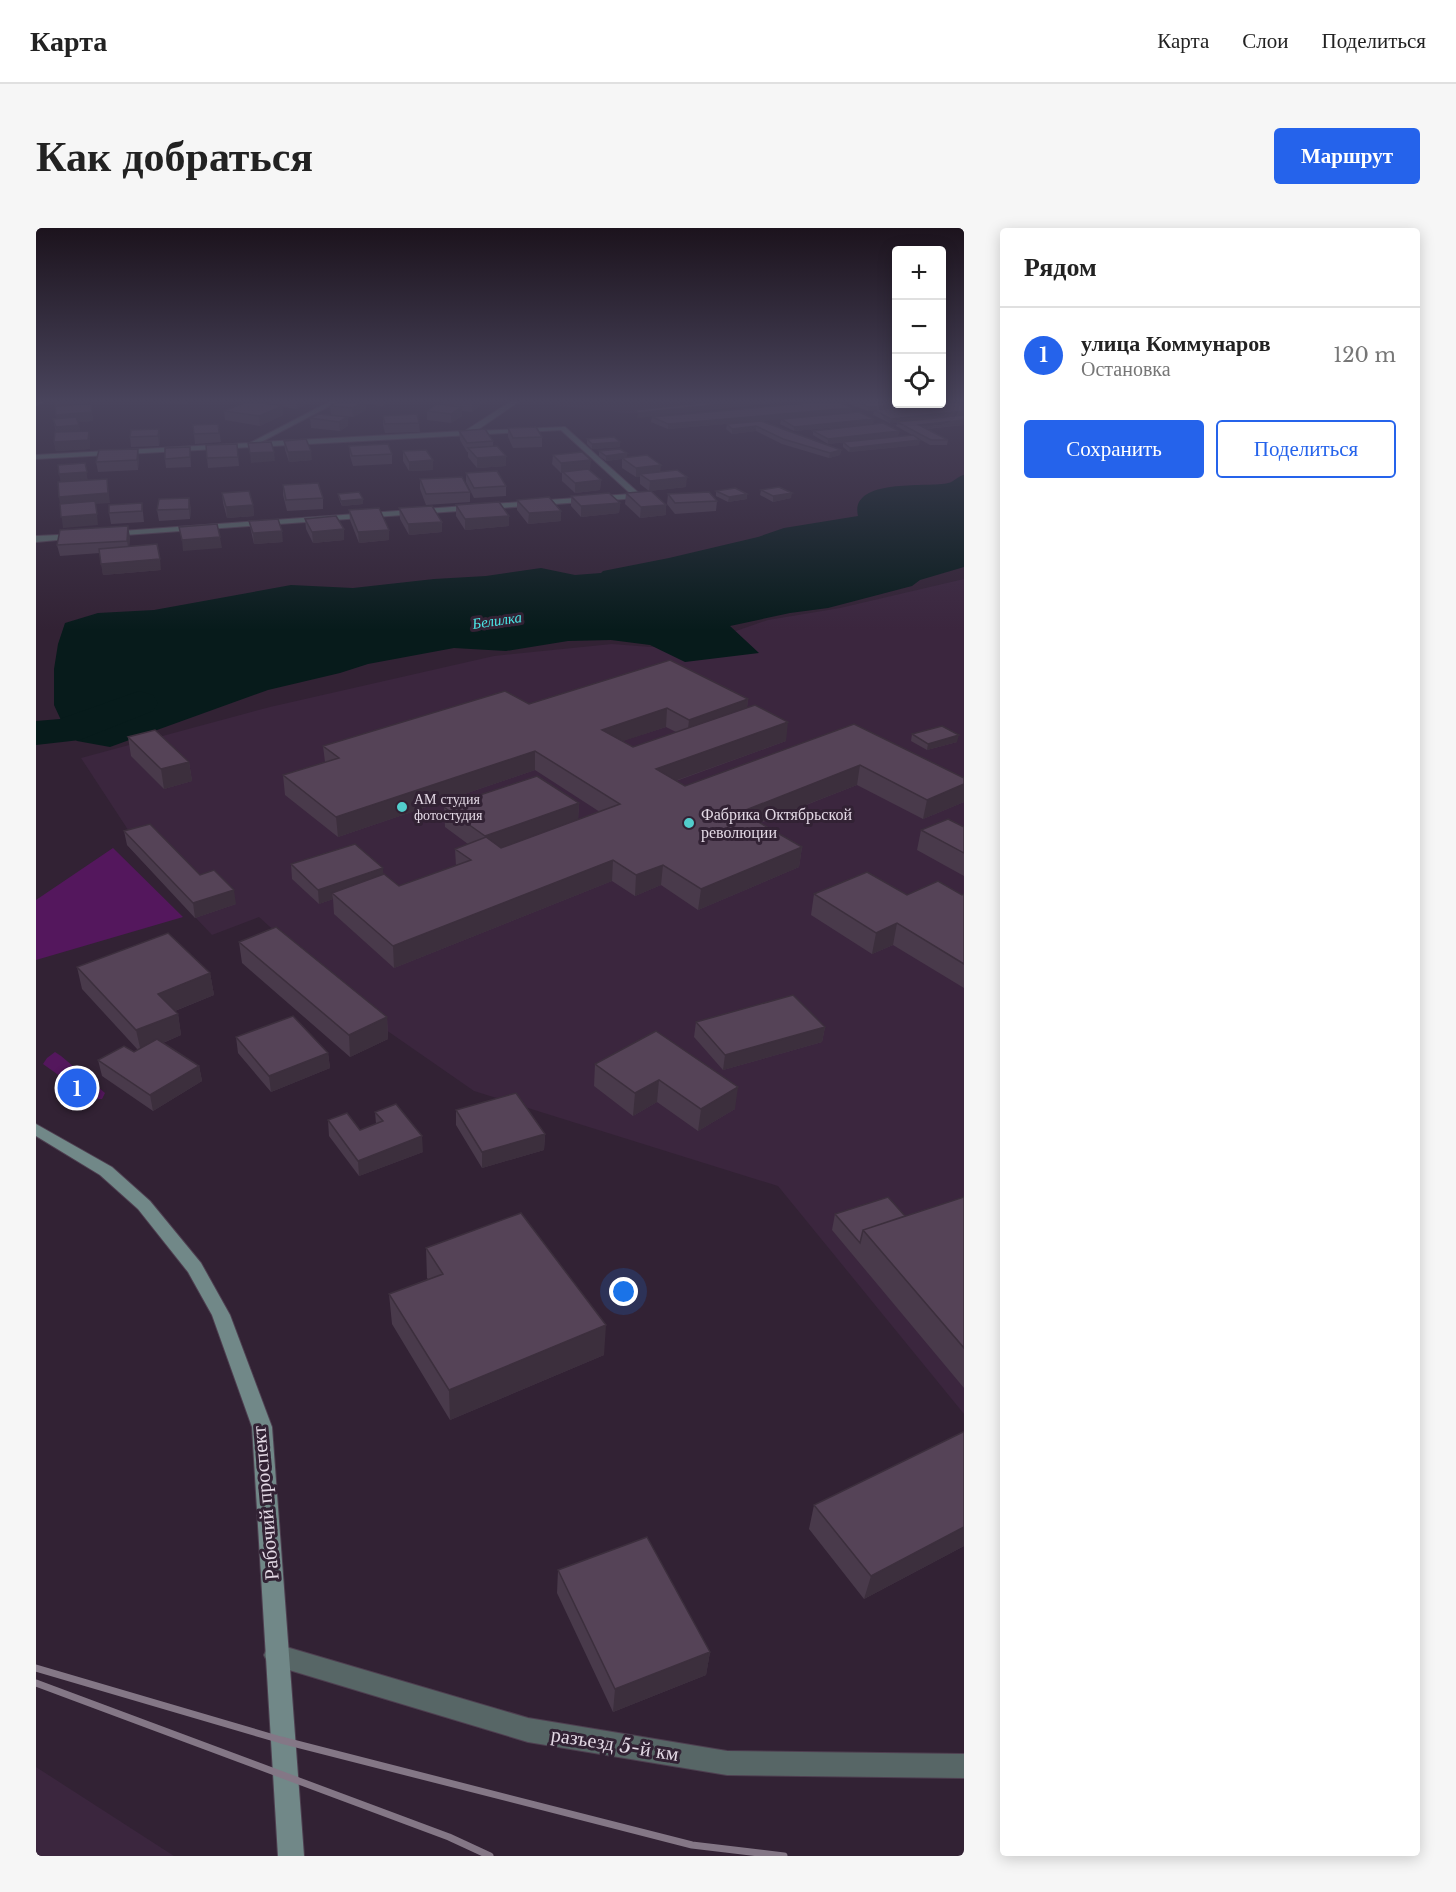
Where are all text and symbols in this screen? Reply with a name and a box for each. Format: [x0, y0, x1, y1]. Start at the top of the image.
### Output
text: Карта [30, 24, 107, 59]
text: Карта [1157, 28, 1209, 54]
text: Слои [1242, 28, 1288, 54]
text: Поделиться [1321, 28, 1426, 54]
button: Маршрут [1274, 128, 1420, 184]
text: Как добраться [36, 130, 313, 182]
map controls [892, 246, 946, 408]
button: + [892, 246, 946, 300]
text: Рядом [1024, 251, 1097, 283]
button: − [892, 300, 946, 354]
text: улица Коммунаров [1081, 330, 1271, 357]
text: 1 [1039, 343, 1048, 367]
text: 120 m [1333, 343, 1396, 367]
button: locate [892, 354, 946, 408]
text: Остановка [1081, 357, 1171, 381]
button: Сохранить [1024, 420, 1204, 478]
button: Поделиться [1216, 420, 1396, 478]
water label: Белилка [470, 607, 523, 633]
place label: АМ студия фотостудия [414, 790, 483, 824]
marker: АМ студия фотостудия [395, 800, 409, 814]
place label: Фабрика Октябрьской революции [701, 804, 852, 842]
marker: Фабрика Октябрьской революции [682, 816, 696, 830]
pin: 1 [58, 1066, 96, 1110]
your location [609, 1277, 638, 1306]
street label: Рабочий проспект [246, 1425, 284, 1581]
street label: разъезд 5-й км [550, 1722, 681, 1766]

